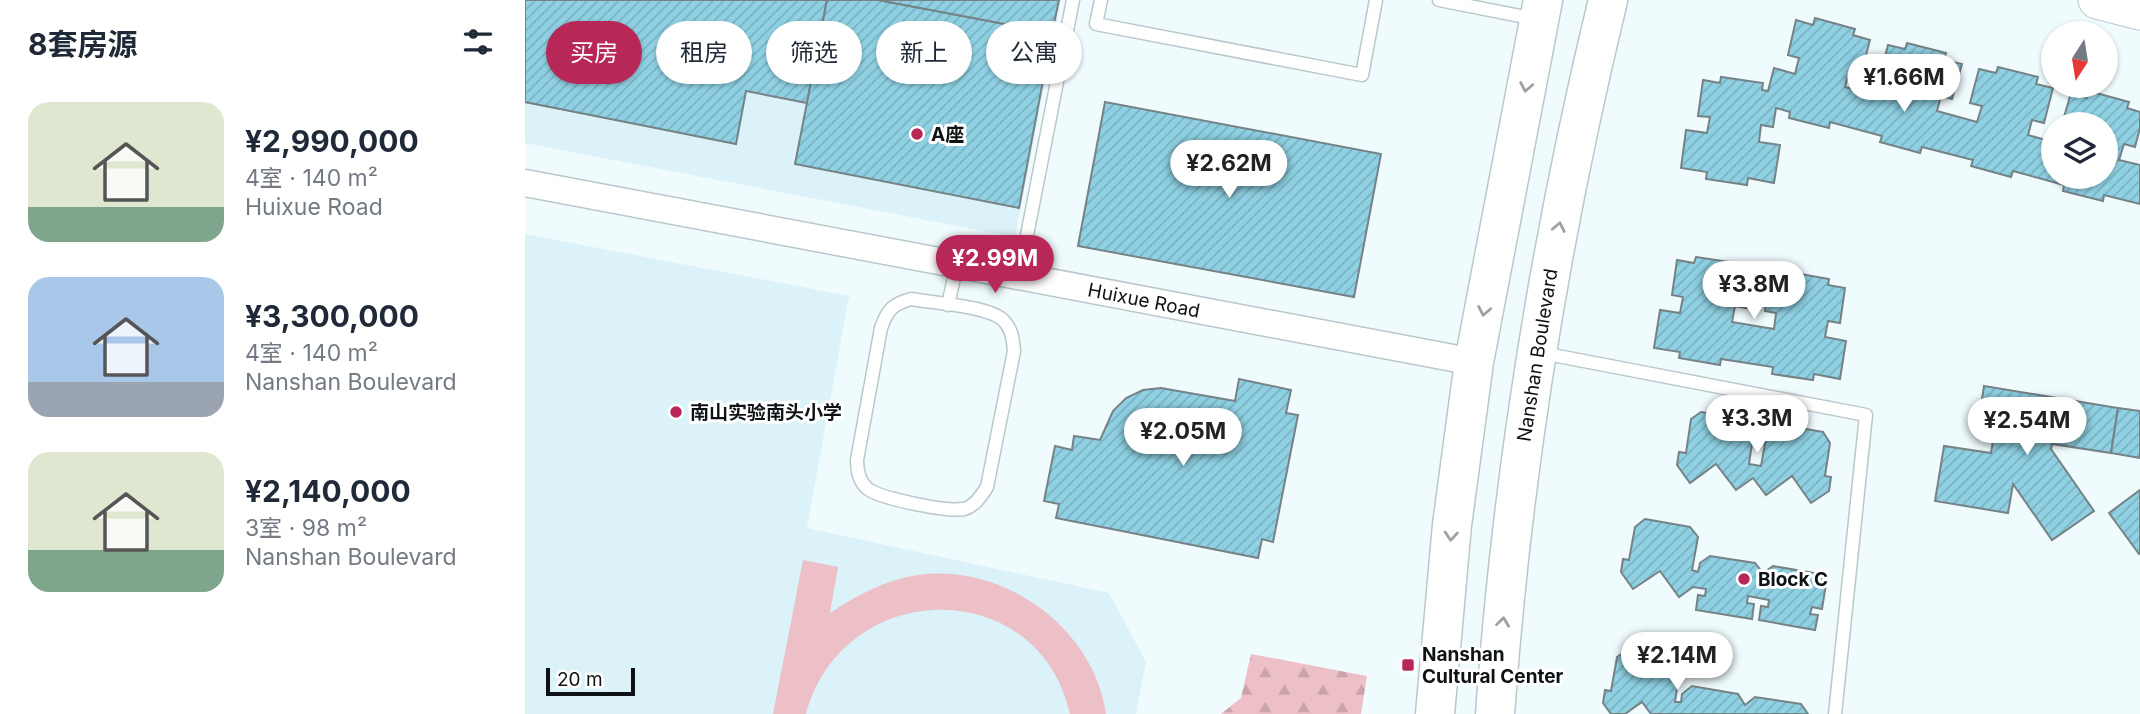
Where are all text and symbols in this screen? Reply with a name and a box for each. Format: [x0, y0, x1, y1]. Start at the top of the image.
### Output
chip: 买房 [546, 21, 642, 84]
chip: 租房 [656, 21, 752, 84]
chip: 筛选 [766, 21, 862, 84]
chip: 新上 [876, 21, 972, 84]
chip: 公寓 [986, 21, 1082, 84]
north arrow [2041, 21, 2117, 98]
map controls [2041, 21, 2118, 189]
icon: filters [459, 23, 497, 61]
text: 8套房源 [28, 26, 138, 62]
pin: ¥1.66M [1847, 54, 1961, 114]
text: ¥1.66M [1863, 63, 1945, 91]
one-way arrow [1519, 81, 1534, 93]
button: layers [2041, 112, 2118, 189]
text: ¥2,990,000 [245, 123, 419, 159]
place label: A座 [931, 123, 964, 146]
marker: A座 [909, 126, 925, 142]
icon: home [84, 130, 168, 214]
pin: ¥2.62M [1172, 140, 1286, 200]
text: ¥2.62M [1186, 149, 1272, 177]
text: 4室 · 140 m² [245, 164, 378, 192]
text: Huixue Road [245, 193, 383, 221]
one-way arrow [1551, 221, 1566, 233]
pin: ¥2.99M [938, 236, 1052, 295]
text: ¥2.99M [952, 244, 1038, 272]
pin: ¥3.8M [1705, 262, 1803, 321]
street label: Nanshan Boulevard [1512, 267, 1563, 443]
text: ¥3.8M [1719, 270, 1789, 298]
street label: Huixue Road [1086, 278, 1202, 323]
text: ¥3,300,000 [245, 298, 419, 334]
icon: home [84, 305, 168, 389]
one-way arrow [1477, 305, 1492, 317]
text: 4室 · 140 m² [245, 339, 378, 367]
text: Nanshan Boulevard [245, 368, 457, 396]
pin: ¥3.3M [1708, 396, 1806, 455]
pin: ¥2.54M [1970, 398, 2084, 457]
place label: 南山实验南头小学 [690, 401, 842, 424]
marker: 南山实验南头小学 [668, 404, 684, 420]
text: ¥3.3M [1722, 404, 1792, 432]
text: ¥2.54M [1984, 406, 2070, 434]
pin: ¥2.05M [1126, 408, 1240, 468]
text: ¥2.05M [1140, 417, 1226, 445]
text: ¥2,140,000 [245, 473, 411, 509]
icon: home [84, 480, 168, 564]
text: 3室 · 98 m² [245, 514, 367, 542]
one-way arrow [1444, 531, 1459, 542]
text: Nanshan Boulevard [245, 543, 457, 571]
place label: Block C [1758, 568, 1828, 591]
marker: Block C [1736, 571, 1752, 587]
one-way arrow [1495, 616, 1510, 627]
pin: ¥2.14M [1620, 632, 1734, 692]
text: ¥2.14M [1637, 641, 1717, 669]
place label: Nanshan Cultural Center [1422, 643, 1564, 688]
marker: Nanshan Cultural Center [1400, 657, 1416, 673]
scale bar [546, 665, 635, 697]
text: 20 m [557, 668, 603, 691]

